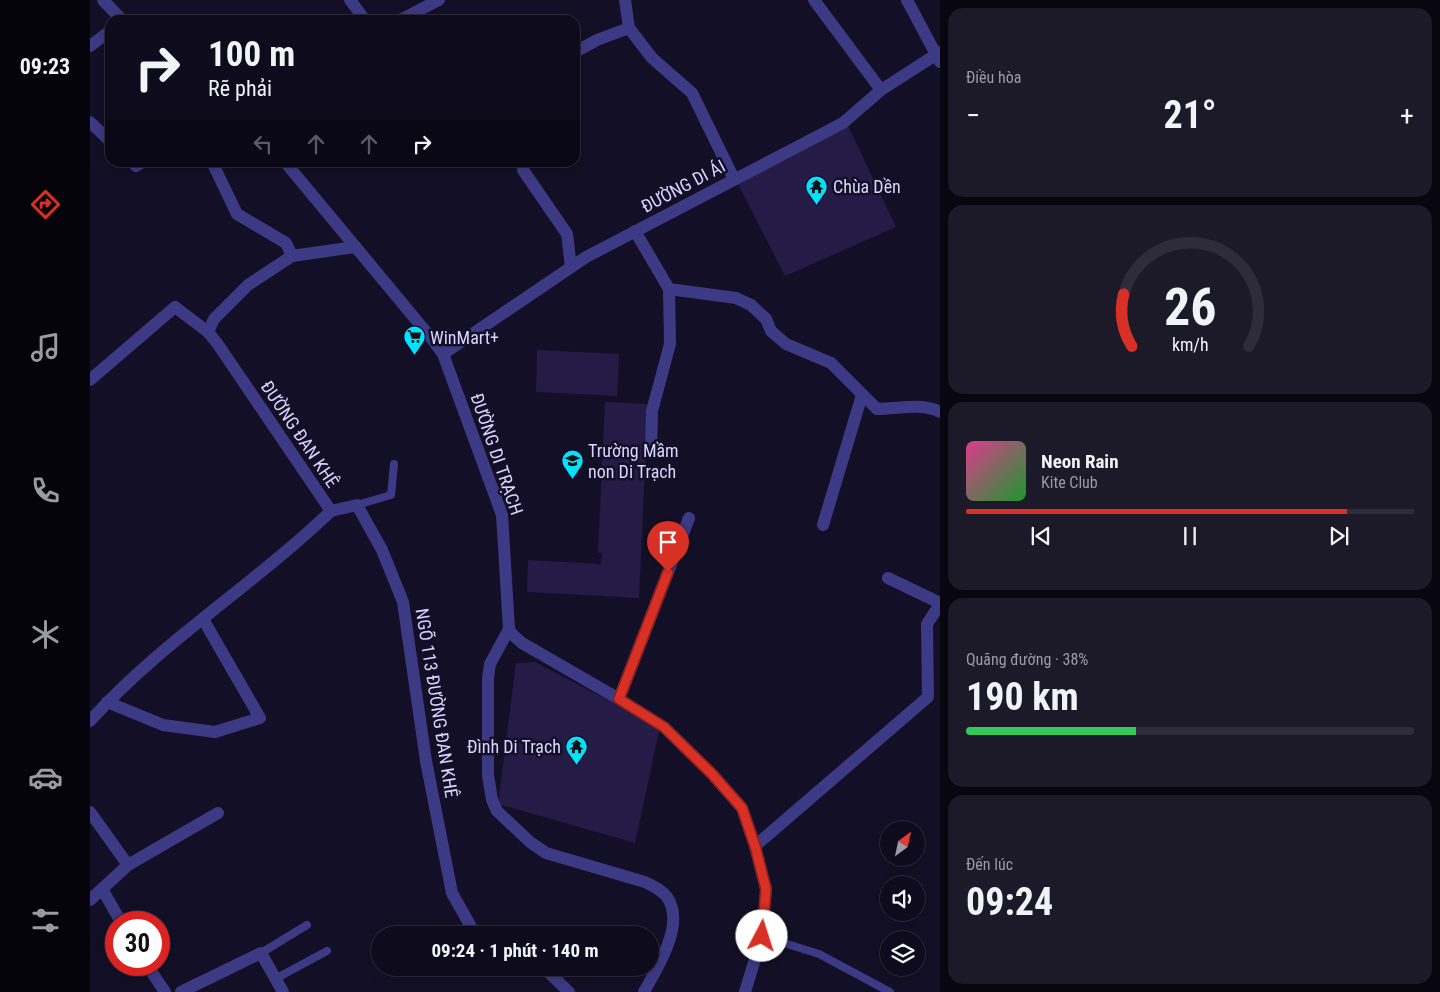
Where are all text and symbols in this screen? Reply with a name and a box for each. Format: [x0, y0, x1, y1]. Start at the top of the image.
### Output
text: 100 m [208, 34, 295, 75]
icon: right [125, 35, 190, 100]
text: 09:23 [20, 54, 70, 79]
text: Điều hòa [966, 68, 1021, 87]
text: Rẽ phải [208, 76, 272, 101]
text: 21° [1163, 93, 1217, 137]
text: − [966, 99, 980, 132]
text: + [1400, 99, 1414, 132]
icon: left [249, 130, 277, 158]
icon: ahead [302, 130, 330, 158]
icon: ahead [355, 130, 383, 158]
icon: right [408, 130, 436, 158]
street label: ĐƯỜNG DI ÁI [638, 155, 728, 217]
temple icon: Chùa Dền [805, 174, 829, 205]
place label: Chùa Dền [833, 176, 901, 197]
icon: directions [28, 187, 63, 222]
text: 26 [1164, 277, 1216, 338]
supermarket icon: WinMart+ [402, 325, 426, 356]
place label: WinMart+ [430, 327, 499, 348]
icon: music [28, 330, 63, 365]
text: km/h [1172, 334, 1208, 355]
street label: ĐƯỜNG ĐAN KHÊ [257, 377, 343, 491]
street label: ĐƯỜNG DI TRẠCH [466, 390, 528, 518]
place label: Trường Mầm non Di Trạch [588, 440, 679, 482]
school or university icon: Trường Mầm non Di Trạch [560, 448, 584, 479]
text: Neon Rain [1041, 450, 1119, 473]
icon: phone [28, 473, 63, 508]
text: Kite Club [1041, 473, 1098, 492]
pin [647, 521, 689, 572]
icon: previous [1027, 522, 1055, 550]
icon: pause [1176, 522, 1204, 550]
icon: next [1325, 522, 1353, 550]
icon: arrive [654, 528, 682, 556]
street label: NGÕ 113 ĐƯỜNG ĐAN KHÊ [412, 607, 463, 799]
icon: climate [28, 617, 63, 652]
text: Quãng đường · 38% [966, 650, 1088, 669]
text: 190 km [966, 675, 1079, 719]
temple icon: Đình Di Trạch [565, 734, 589, 765]
place label: Đình Di Trạch [467, 736, 561, 757]
icon: car [28, 760, 63, 795]
north arrow [880, 821, 925, 866]
map controls [880, 821, 925, 976]
text: Đến lúc [966, 855, 1013, 874]
button: sound [880, 876, 925, 921]
text: 09:24 [966, 880, 1053, 924]
icon: filters [28, 903, 63, 938]
position arrow [735, 909, 787, 961]
speed limit sign: 30 [105, 911, 170, 976]
button: layers [880, 931, 925, 976]
text: 09:24 · 1 phút · 140 m [431, 939, 599, 962]

